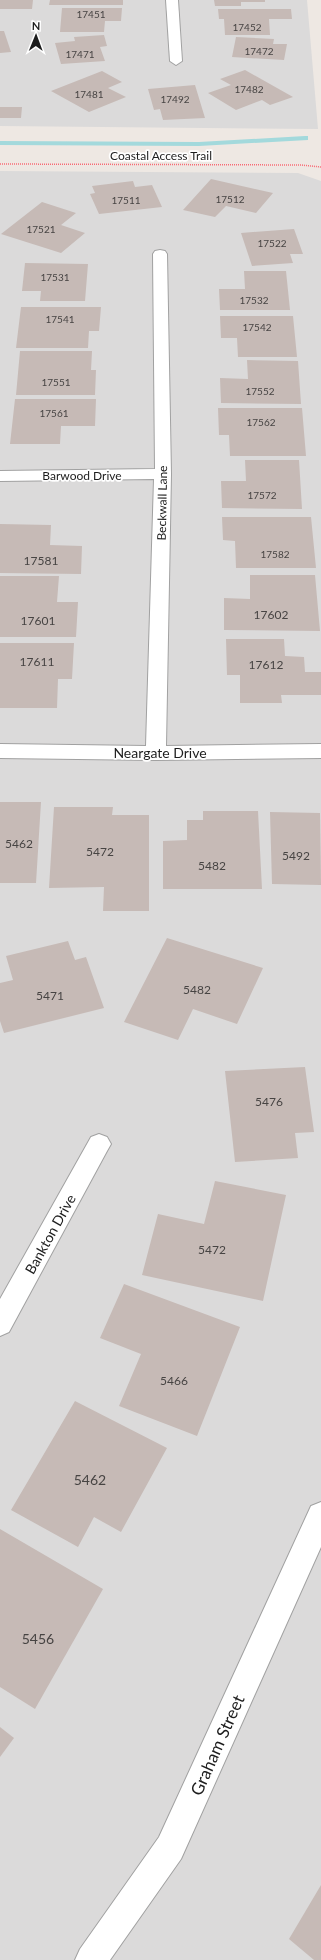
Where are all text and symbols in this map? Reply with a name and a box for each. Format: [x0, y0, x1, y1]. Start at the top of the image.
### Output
house number: 17451 [76, 8, 106, 20]
north arrow [16, 16, 56, 56]
text: N [32, 19, 41, 32]
house number: 17452 [232, 21, 262, 33]
house number: 17472 [244, 45, 274, 57]
house number: 17471 [65, 48, 95, 60]
house number: 17482 [234, 83, 264, 95]
house number: 17481 [74, 88, 104, 100]
house number: 17492 [160, 93, 190, 105]
street label: Coastal Access Trail [110, 148, 212, 163]
house number: 17512 [215, 193, 245, 205]
house number: 17511 [111, 194, 141, 206]
house number: 17521 [26, 223, 56, 235]
house number: 17522 [257, 237, 287, 249]
house number: 17531 [40, 271, 70, 283]
house number: 17532 [239, 294, 269, 306]
house number: 17541 [45, 313, 75, 325]
house number: 17542 [242, 321, 272, 333]
house number: 17551 [41, 376, 71, 388]
house number: 17552 [245, 385, 275, 397]
house number: 17561 [39, 407, 69, 419]
house number: 17562 [246, 416, 276, 428]
street label: Beckwall Lane [154, 465, 170, 541]
street label: Barwood Drive [42, 468, 122, 483]
house number: 17572 [247, 489, 277, 501]
house number: 17582 [260, 548, 290, 560]
house number: 17581 [24, 553, 58, 568]
house number: 17602 [254, 607, 288, 622]
house number: 17601 [21, 613, 55, 628]
house number: 17611 [20, 654, 54, 669]
house number: 17612 [249, 657, 283, 672]
street label: Neargate Drive [113, 744, 207, 761]
house number: 5462 [5, 836, 33, 851]
house number: 5472 [86, 844, 114, 859]
house number: 5492 [282, 848, 310, 863]
house number: 5482 [198, 858, 226, 873]
house number: 5482 [183, 982, 211, 997]
house number: 5471 [36, 988, 64, 1003]
house number: 5476 [255, 1094, 283, 1109]
street label: Bankton Drive [21, 1191, 79, 1277]
house number: 5472 [198, 1242, 226, 1257]
house number: 5466 [160, 1373, 188, 1388]
house number: 5462 [74, 1471, 106, 1488]
house number: 5456 [22, 1630, 54, 1647]
street label: Graham Street [185, 1691, 249, 1799]

